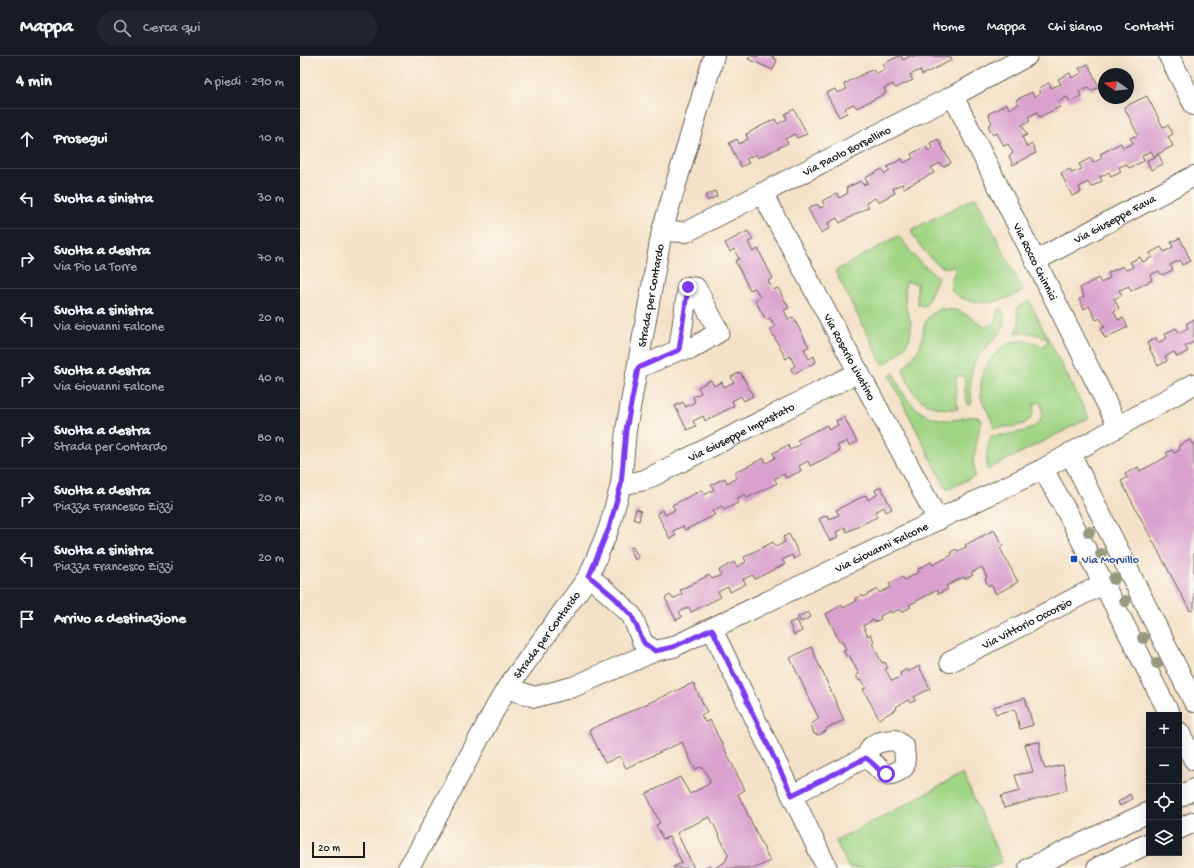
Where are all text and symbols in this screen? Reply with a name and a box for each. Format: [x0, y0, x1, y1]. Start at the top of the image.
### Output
search box [97, 10, 377, 46]
text: Mappa [20, 16, 73, 39]
icon: search [111, 17, 133, 39]
text: Cerca qui [143, 19, 200, 37]
text: Home [932, 19, 965, 36]
text: Mappa [987, 19, 1026, 36]
text: Chi siamo [1048, 19, 1103, 36]
text: Contatti [1125, 19, 1174, 36]
north arrow [1098, 68, 1134, 104]
text: 4 min [16, 72, 52, 92]
text: A piedi · 290 m [204, 75, 284, 90]
street label: Via Paolo Borsellino [800, 124, 894, 181]
icon: ahead [16, 128, 38, 150]
text: Prosegui [54, 130, 107, 148]
text: 10 m [259, 131, 284, 146]
icon: left [16, 188, 38, 210]
text: Svolta a sinistra [54, 190, 153, 208]
text: 30 m [258, 191, 284, 206]
street label: Via Giuseppe Fava [1071, 193, 1159, 248]
street label: Via Rocco Chinnici [1008, 220, 1059, 304]
text: Svolta a destra [54, 242, 150, 260]
street label: Strada per Contardo [636, 243, 669, 348]
icon: right [16, 248, 38, 270]
text: 70 m [258, 251, 284, 266]
text: Via Pio La Torre [54, 260, 137, 275]
route end [679, 278, 697, 296]
text: Svolta a sinistra [54, 302, 153, 320]
icon: left [16, 308, 38, 330]
text: 20 m [258, 311, 284, 326]
street label: Via Rosario Livatino [819, 311, 877, 404]
text: Via Giovanni Falcone [54, 320, 164, 335]
text: Svolta a destra [54, 362, 150, 380]
icon: right [16, 368, 38, 390]
text: 40 m [258, 371, 284, 386]
text: Via Giovanni Falcone [54, 380, 164, 395]
street label: Via Giuseppe Impastato [685, 401, 797, 466]
text: Svolta a destra [54, 422, 150, 440]
icon: right [16, 428, 38, 450]
text: 80 m [257, 431, 284, 446]
text: Strada per Contardo [54, 440, 167, 455]
text: Svolta a destra [54, 482, 150, 500]
icon: right [16, 488, 38, 510]
text: 20 m [258, 491, 284, 506]
text: Piazza Francesco Zizzi [54, 500, 173, 515]
street label: Via Giovanni Falcone [832, 520, 932, 577]
text: Svolta a sinistra [54, 542, 153, 560]
icon: left [16, 548, 38, 570]
text: 20 m [258, 551, 284, 566]
marker: Via Morvillo [1069, 554, 1079, 564]
place label: Via Morvillo [1081, 554, 1139, 568]
text: Piazza Francesco Zizzi [54, 560, 173, 575]
street label: Strada per Contardo [511, 589, 584, 682]
street label: Via Vittorio Occorsio [979, 596, 1075, 654]
icon: arrive [16, 608, 38, 630]
text: Arrivo a destinazione [54, 610, 186, 628]
map controls [1146, 712, 1182, 856]
button: + [1146, 712, 1182, 748]
button: − [1146, 748, 1182, 784]
route start [877, 765, 895, 783]
button: locate [1146, 784, 1182, 820]
button: layers [1146, 820, 1182, 856]
scale bar [312, 840, 365, 859]
text: 20 m [318, 843, 340, 855]

